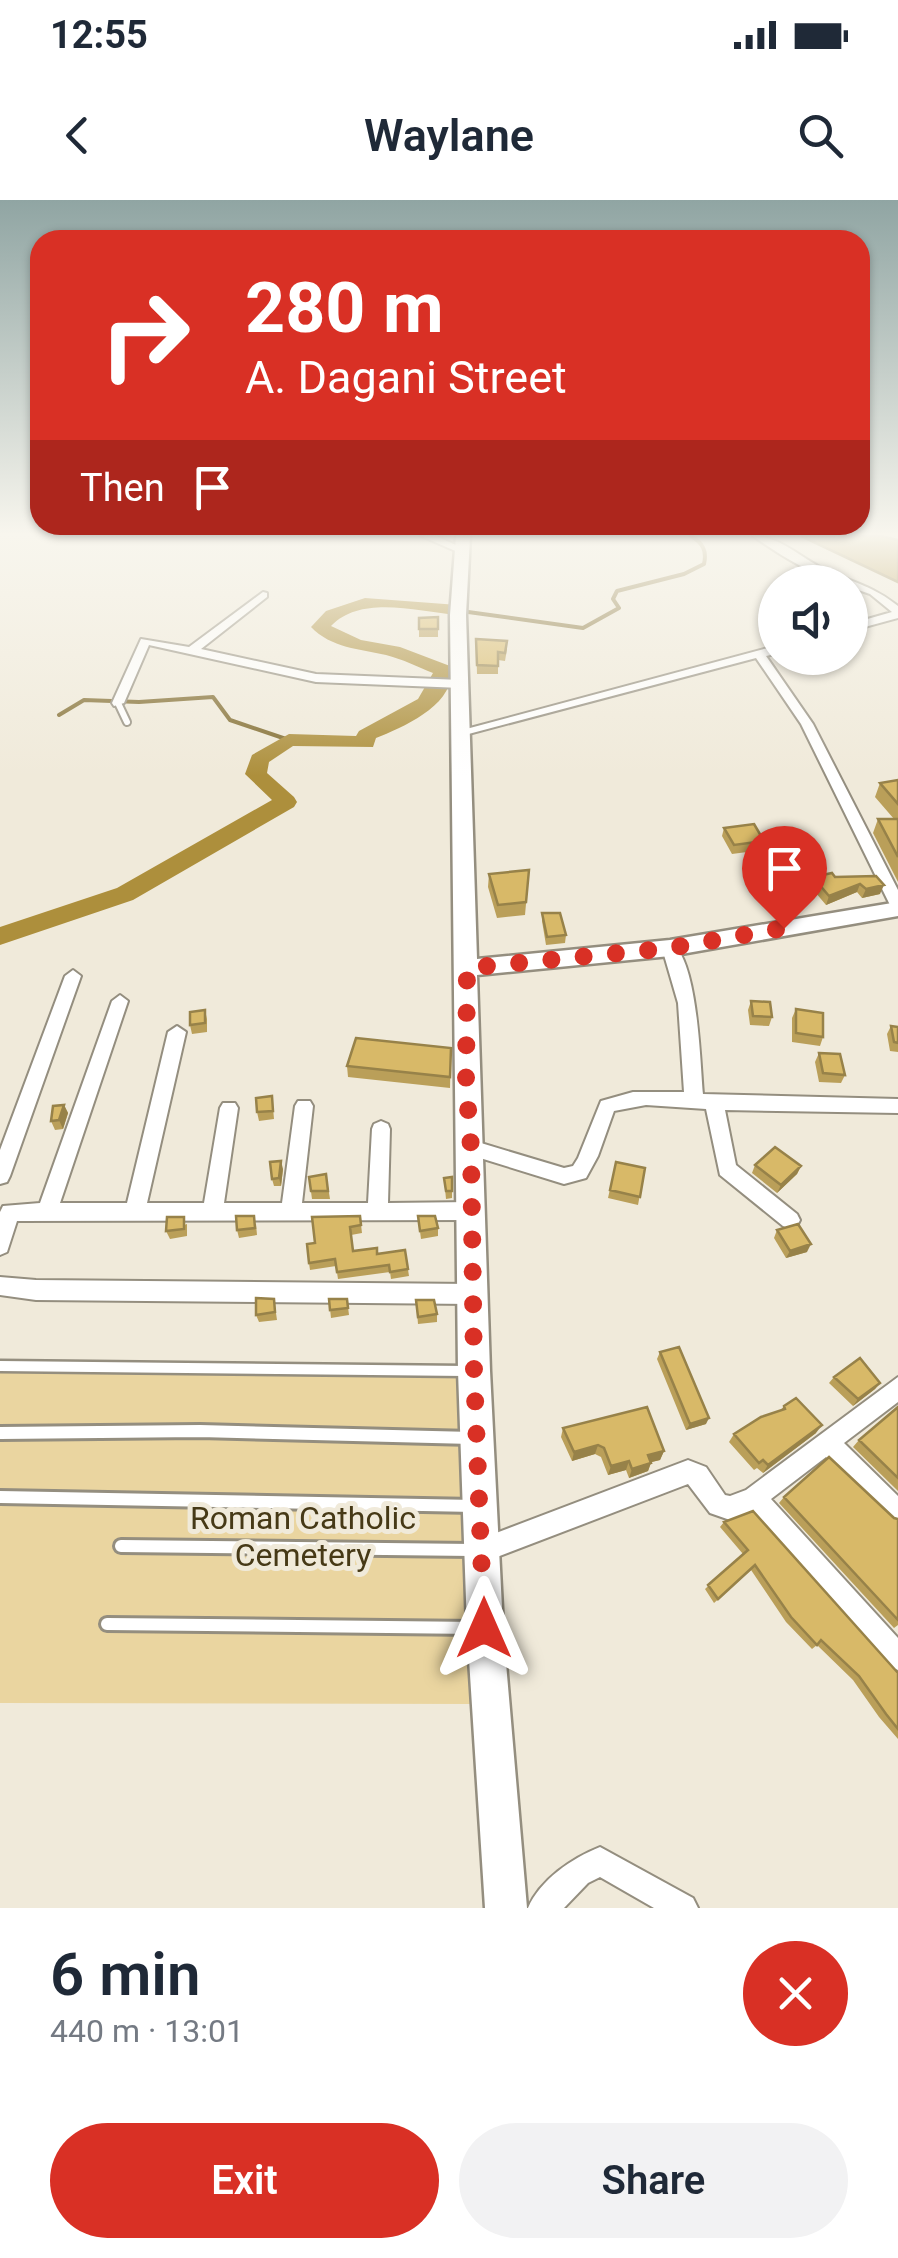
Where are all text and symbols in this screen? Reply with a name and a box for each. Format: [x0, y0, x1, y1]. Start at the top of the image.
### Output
text: 12:55 [50, 13, 148, 57]
icon: back [50, 108, 105, 163]
icon: search [793, 108, 848, 163]
text: Waylane [364, 109, 534, 162]
text: 280 m [245, 267, 444, 349]
icon: right [80, 270, 210, 400]
text: A. Dagani Street [245, 351, 567, 404]
icon: arrive [185, 460, 240, 515]
text: Then [80, 466, 165, 510]
map controls [758, 565, 868, 675]
button: sound [758, 565, 868, 675]
pin [742, 826, 827, 929]
icon: arrive [757, 841, 812, 896]
park label: Roman Catholic Cemetery [190, 1499, 416, 1574]
position arrow [432, 1576, 536, 1680]
text: 6 min [50, 1939, 200, 2010]
button: close [743, 1941, 848, 2046]
text: 440 m · 13:01 [50, 2012, 244, 2050]
button: Exit [50, 2123, 439, 2238]
button: Share [459, 2123, 848, 2238]

